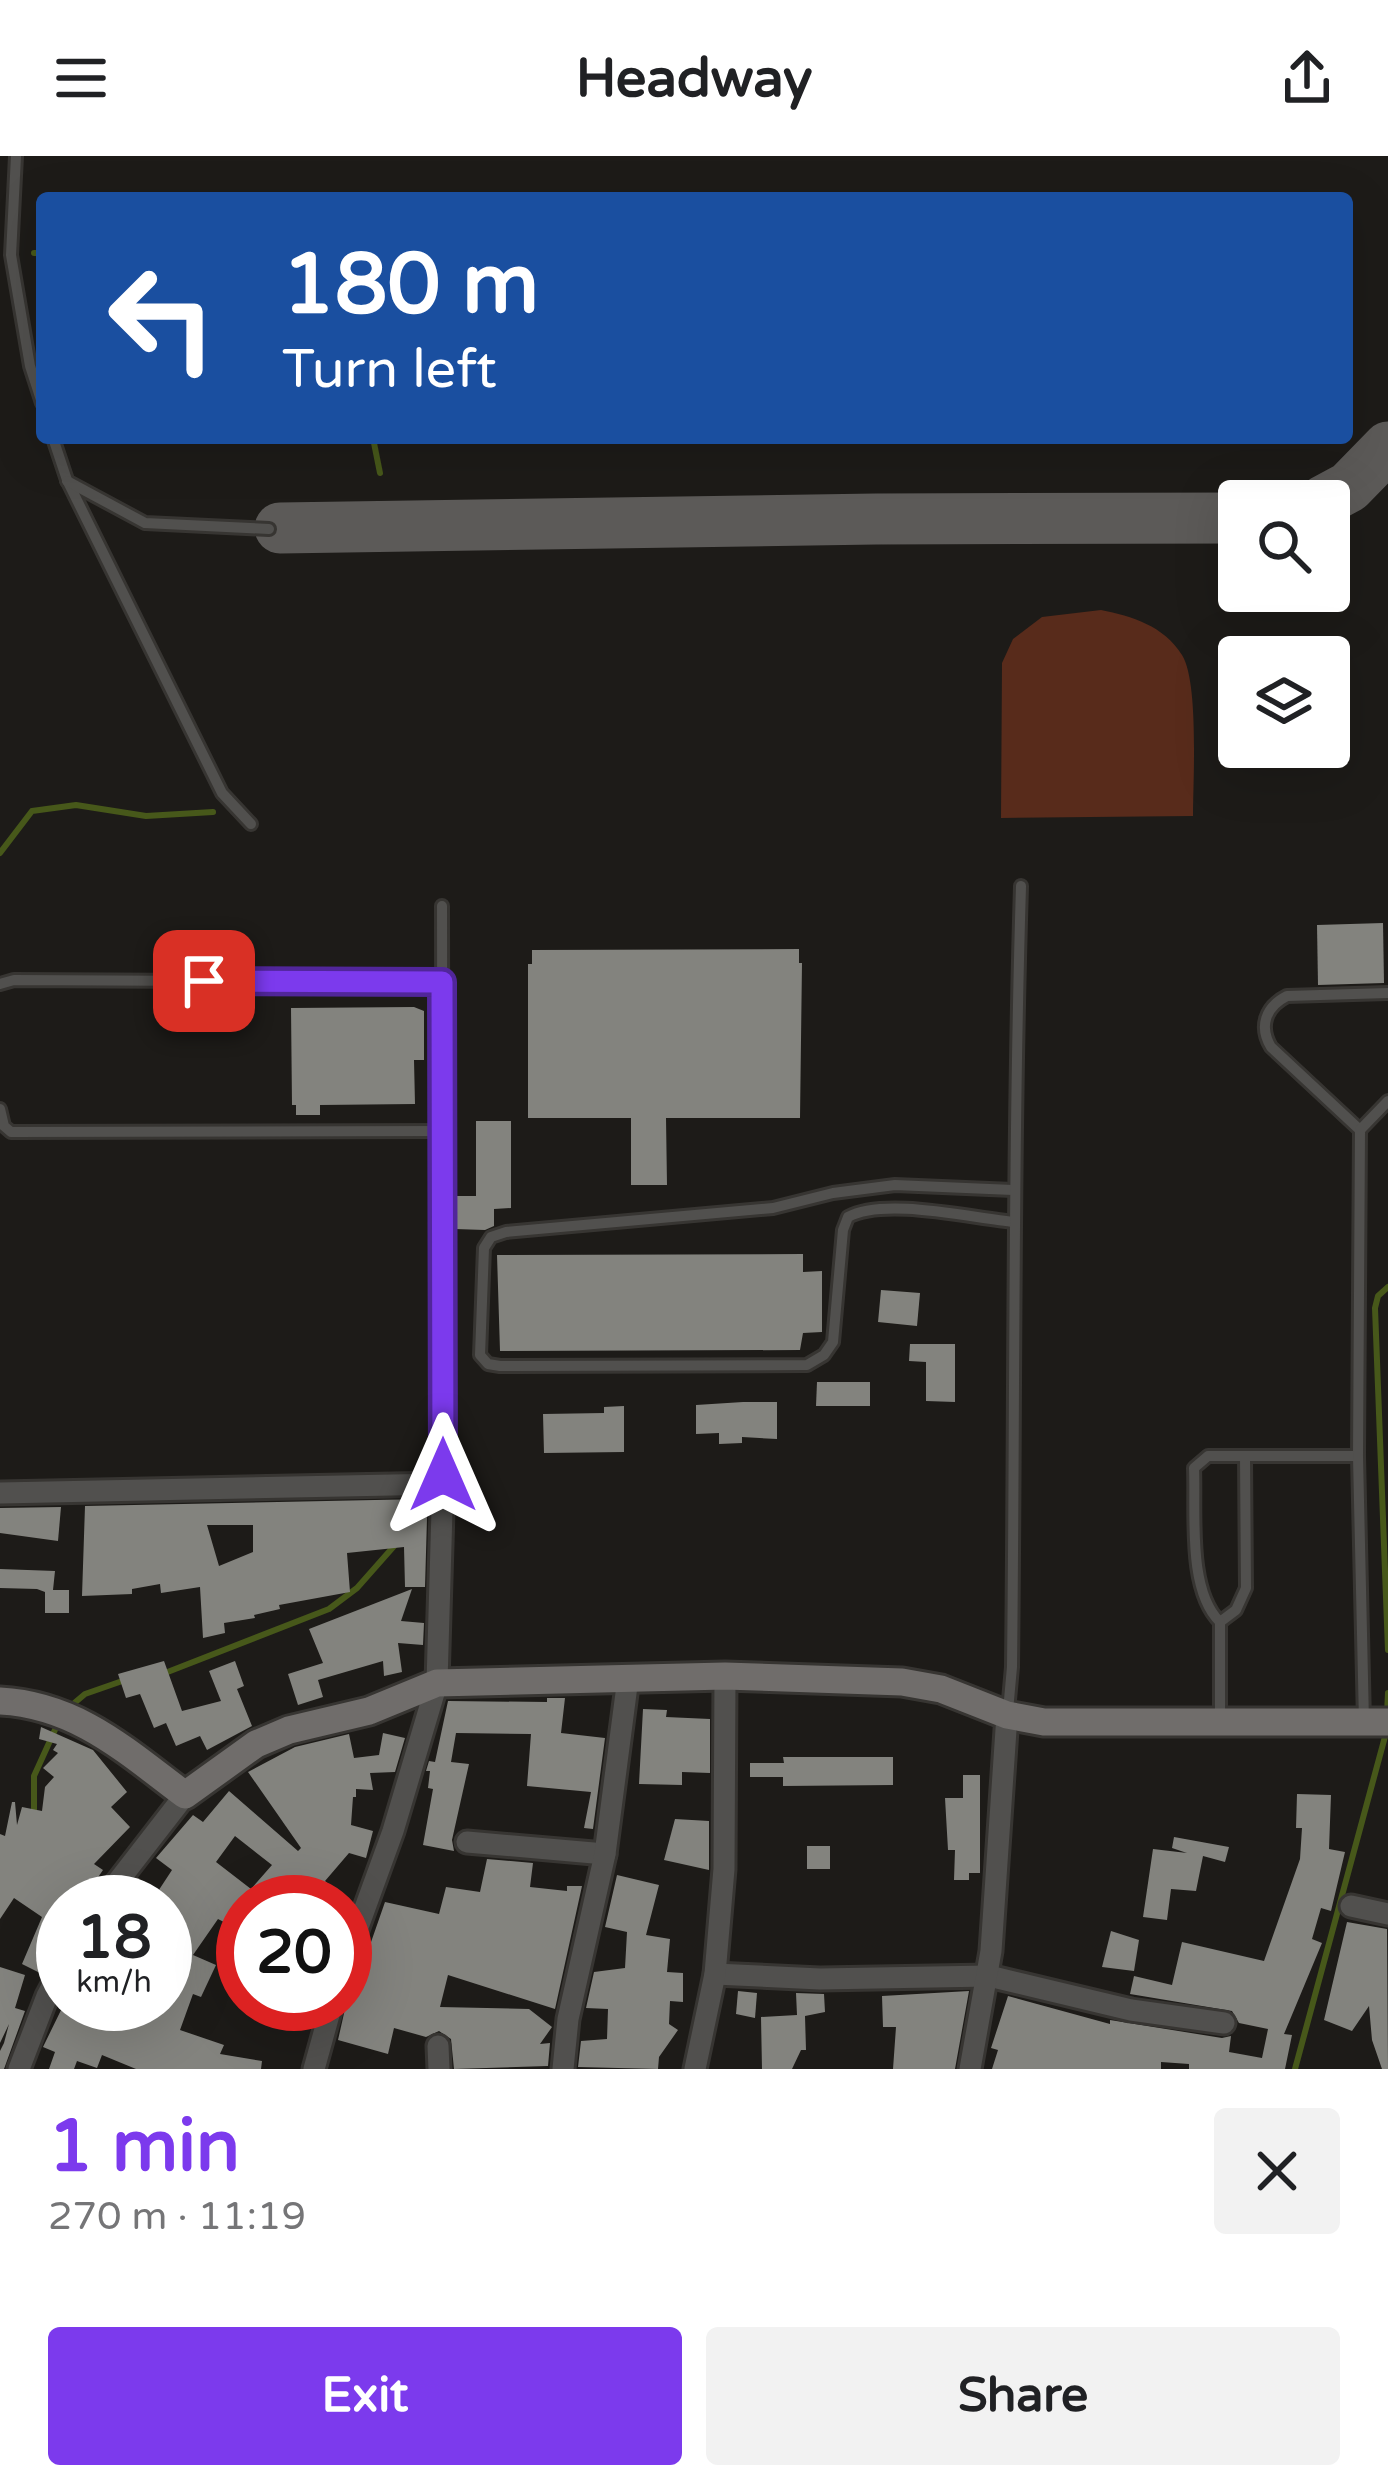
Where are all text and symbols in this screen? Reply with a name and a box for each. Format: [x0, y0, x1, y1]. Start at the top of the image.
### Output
icon: menu [48, 45, 114, 111]
icon: share [1274, 45, 1340, 111]
text: Headway [576, 46, 812, 111]
text: 180 m [282, 235, 539, 336]
icon: left [84, 240, 240, 396]
text: Turn left [282, 337, 497, 402]
map controls [1218, 480, 1350, 768]
button: search [1218, 480, 1350, 612]
button: layers [1218, 636, 1350, 768]
pin [153, 930, 255, 1032]
icon: arrive [171, 948, 237, 1014]
position arrow [380, 1412, 506, 1538]
speed limit sign: 20 [216, 1875, 372, 2031]
text: 18 [76, 1902, 152, 1974]
text: km/h [76, 1964, 152, 2001]
text: 1 min [48, 2104, 240, 2191]
button: close [1214, 2108, 1340, 2234]
text: 270 m · 11:19 [48, 2193, 306, 2240]
button: Exit [48, 2327, 682, 2465]
button: Share [706, 2327, 1340, 2465]

